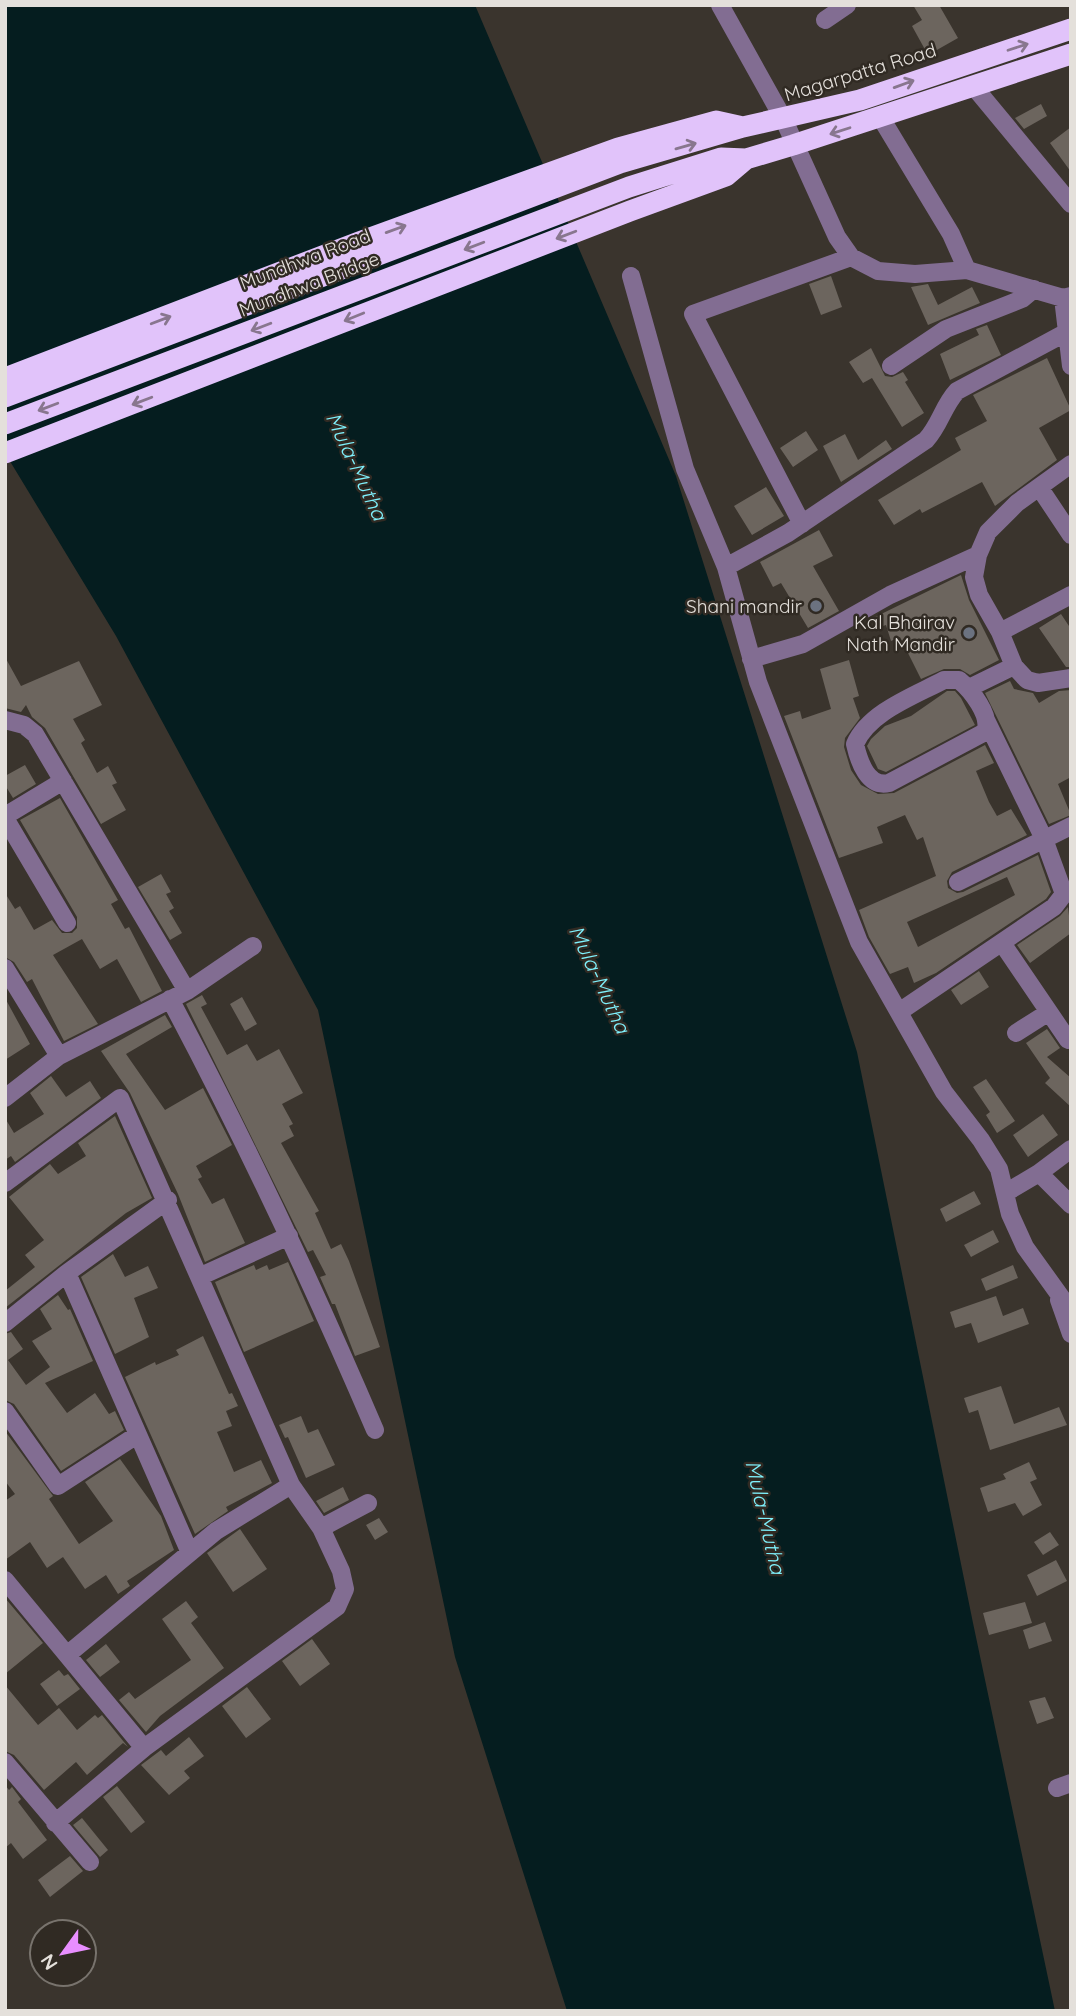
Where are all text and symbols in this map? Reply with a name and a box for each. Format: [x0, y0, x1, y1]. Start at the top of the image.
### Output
street label: Magarpatta Road [781, 37, 939, 107]
one-way arrow [1007, 40, 1029, 53]
one-way arrow [893, 77, 915, 89]
one-way arrow [829, 125, 851, 138]
one-way arrow [675, 139, 697, 152]
one-way arrow [384, 222, 406, 234]
street label: Mundhwa Road [236, 223, 374, 295]
one-way arrow [556, 230, 578, 242]
one-way arrow [464, 241, 485, 254]
street label: Mundhwa Bridge [235, 246, 383, 322]
one-way arrow [149, 312, 171, 325]
one-way arrow [344, 312, 366, 325]
one-way arrow [251, 322, 273, 334]
one-way arrow [132, 395, 154, 408]
one-way arrow [38, 402, 60, 415]
water label: Mula-Mutha [321, 408, 394, 525]
place label: Shani mandir [686, 594, 803, 618]
marker: Shani mandir [808, 598, 824, 614]
place label: Kal Bhairav Nath Mandir [846, 610, 956, 656]
marker: Kal Bhairav Nath Mandir [961, 625, 977, 641]
water label: Mula-Mutha [564, 921, 637, 1038]
water label: Mula-Mutha [740, 1457, 792, 1578]
north arrow [28, 1918, 98, 1988]
text: N [35, 1950, 63, 1975]

